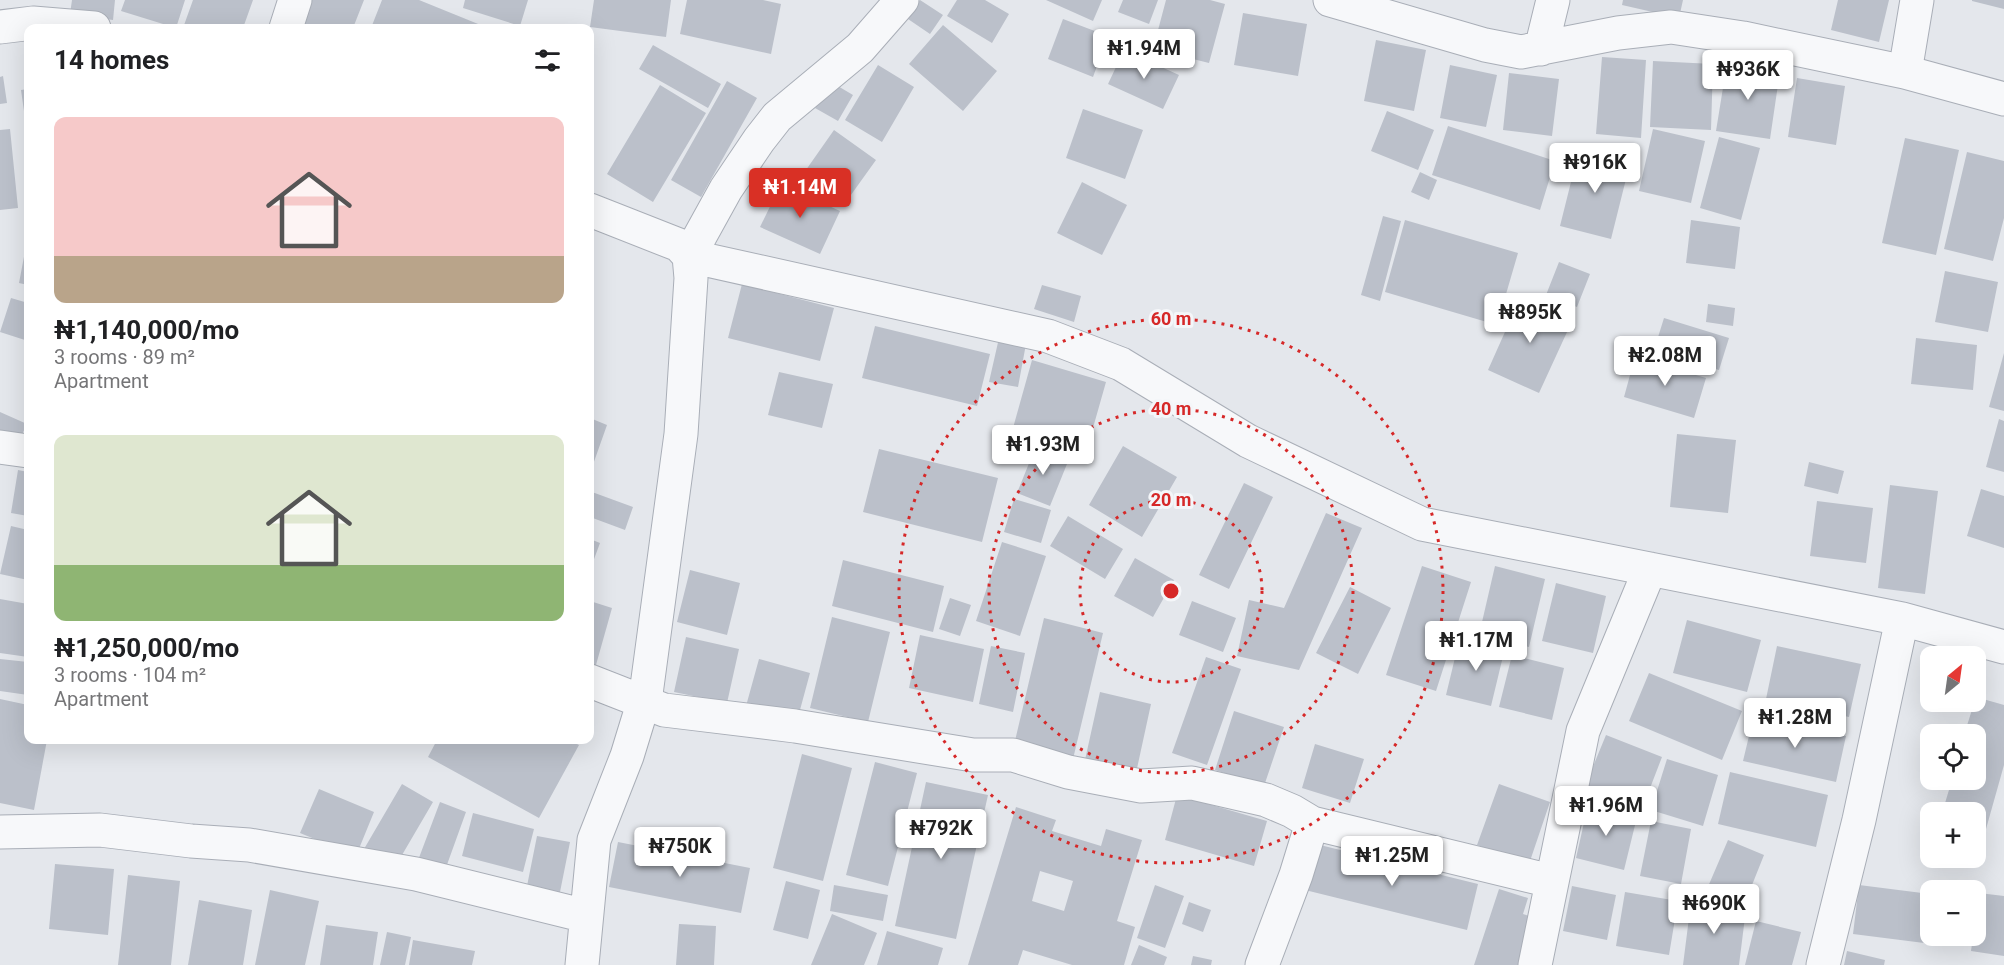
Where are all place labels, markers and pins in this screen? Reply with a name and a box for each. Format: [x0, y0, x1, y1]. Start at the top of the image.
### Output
pin: ₦1.94M [1095, 29, 1193, 80]
pin: ₦936K [1706, 50, 1790, 101]
pin: ₦916K [1553, 143, 1637, 194]
pin: ₦1.14M [751, 168, 849, 219]
pin: ₦895K [1488, 293, 1572, 344]
pin: ₦2.08M [1616, 336, 1714, 387]
pin: ₦1.93M [994, 425, 1092, 476]
centre of rings [1161, 581, 1181, 601]
pin: ₦1.17M [1427, 621, 1525, 672]
pin: ₦1.28M [1746, 698, 1844, 749]
pin: ₦1.96M [1557, 786, 1655, 837]
pin: ₦792K [899, 809, 983, 860]
pin: ₦750K [638, 827, 722, 878]
pin: ₦1.25M [1343, 836, 1441, 887]
pin: ₦690K [1672, 884, 1756, 935]

